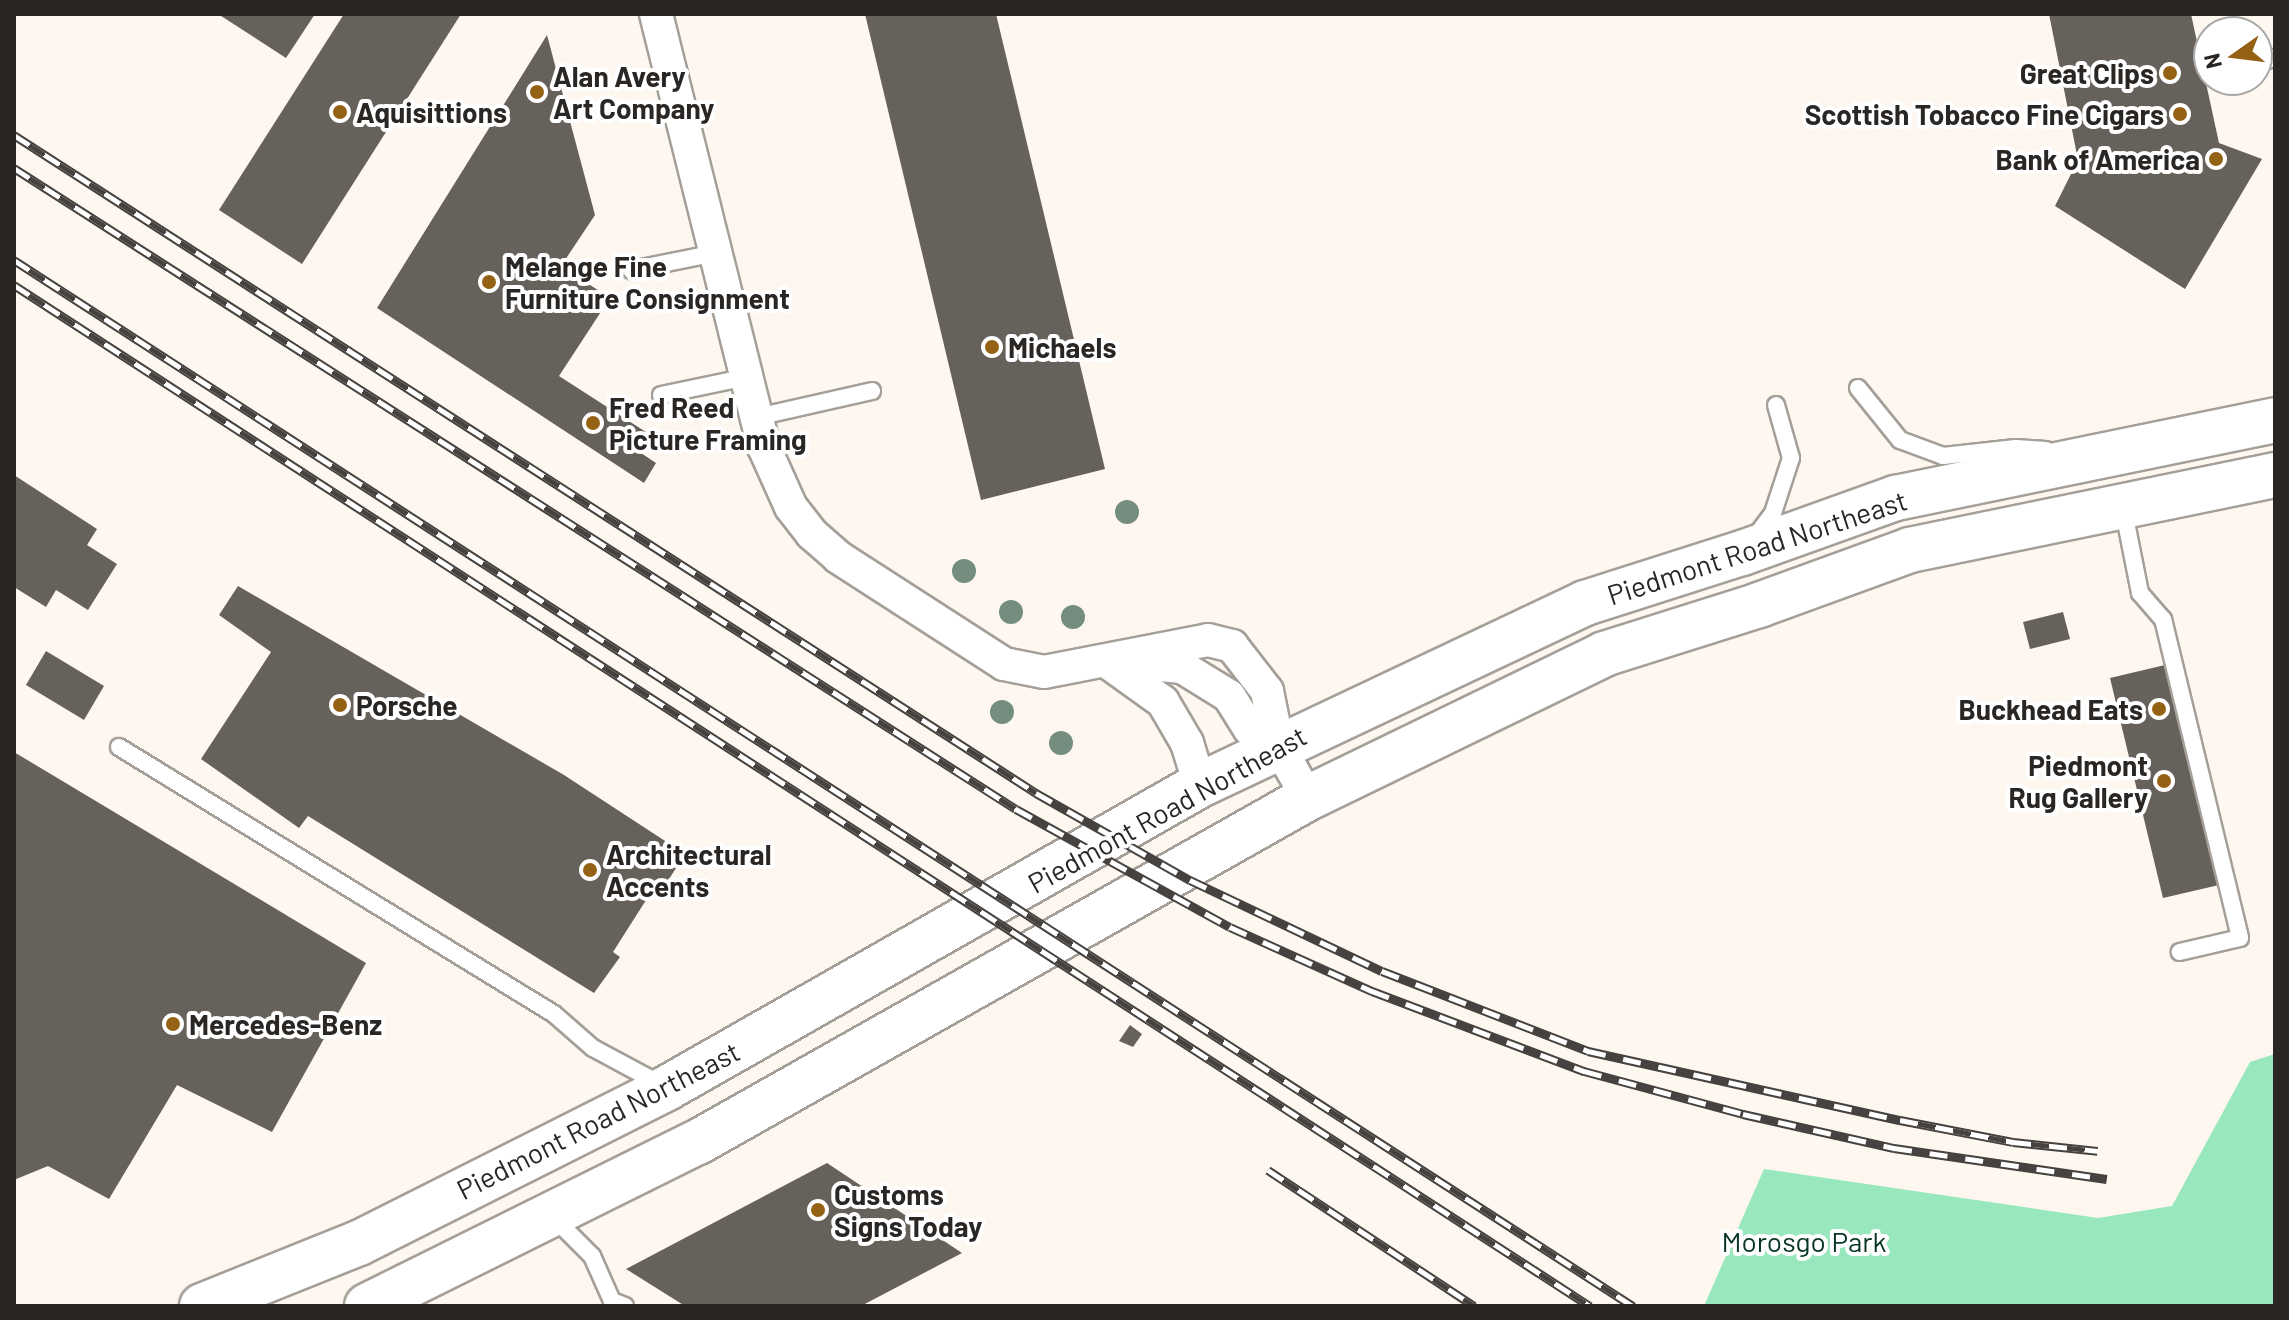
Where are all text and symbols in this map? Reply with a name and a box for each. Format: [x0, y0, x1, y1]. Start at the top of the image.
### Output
north arrow [2193, 16, 2273, 96]
text: N [2197, 51, 2226, 72]
place label: Great Clips [2020, 56, 2154, 90]
place label: Alan Avery Art Company [553, 59, 714, 125]
marker: Great Clips [2161, 64, 2179, 82]
marker: Alan Avery Art Company [528, 83, 546, 101]
place label: Aquisittions [356, 95, 507, 129]
place label: Scottish Tobacco Fine Cigars [1805, 97, 2164, 131]
marker: Aquisittions [331, 103, 349, 121]
marker: Scottish Tobacco Fine Cigars [2171, 105, 2189, 123]
place label: Bank of America [1995, 142, 2200, 176]
marker: Bank of America [2207, 150, 2225, 168]
place label: Melange Fine Furniture Consignment [505, 249, 790, 315]
marker: Melange Fine Furniture Consignment [480, 273, 498, 291]
place label: Michaels [1008, 330, 1116, 364]
marker: Michaels [983, 338, 1001, 356]
place label: Fred Reed Picture Framing [609, 390, 807, 456]
marker: Fred Reed Picture Framing [584, 414, 602, 432]
street label: Piedmont Road Northeast [1603, 483, 1911, 611]
place label: Porsche [356, 688, 458, 722]
place label: Buckhead Eats [1958, 692, 2143, 726]
marker: Porsche [331, 696, 349, 714]
marker: Buckhead Eats [2150, 700, 2168, 718]
street label: Piedmont Road Northeast [1022, 718, 1312, 900]
place label: Piedmont Rug Gallery [2008, 748, 2148, 814]
marker: Piedmont Rug Gallery [2155, 772, 2173, 790]
place label: Architectural Accents [606, 837, 771, 903]
marker: Architectural Accents [581, 861, 599, 879]
place label: Mercedes-Benz [189, 1007, 382, 1041]
marker: Mercedes-Benz [164, 1015, 182, 1033]
street label: Piedmont Road Northeast [451, 1034, 745, 1206]
place label: Customs Signs Today [834, 1177, 982, 1243]
marker: Customs Signs Today [809, 1201, 827, 1219]
park label: Morosgo Park [1722, 1224, 1886, 1258]

